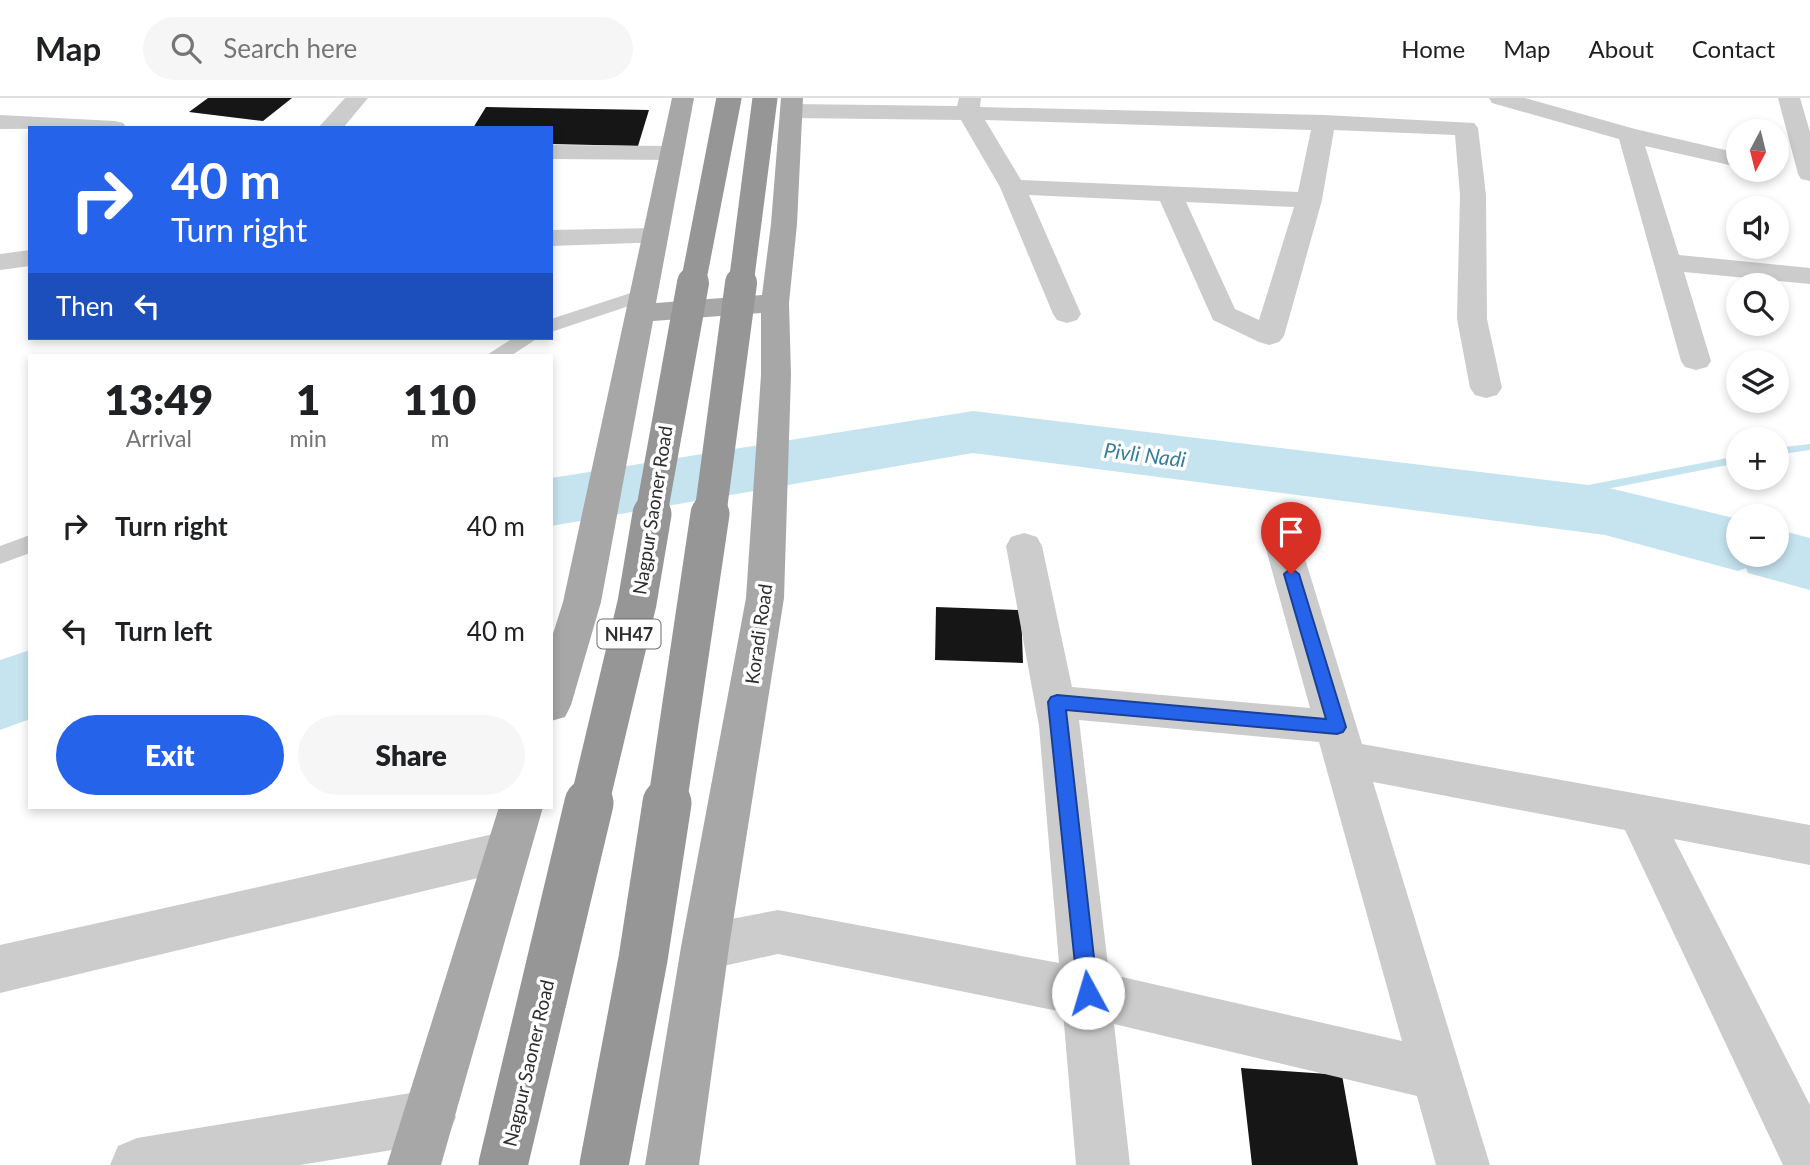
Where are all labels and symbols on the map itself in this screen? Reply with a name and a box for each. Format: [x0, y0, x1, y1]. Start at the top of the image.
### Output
north arrow [1726, 119, 1788, 182]
street label: Nagpur Saoner Road [627, 424, 677, 596]
water label: Pivli Nadi [1103, 437, 1188, 471]
pin [1261, 502, 1321, 574]
street label: Koradi Road [740, 582, 776, 686]
road number: NH47 [598, 620, 660, 648]
position arrow [1051, 956, 1125, 1030]
street label: Nagpur Saoner Road [498, 977, 558, 1149]

